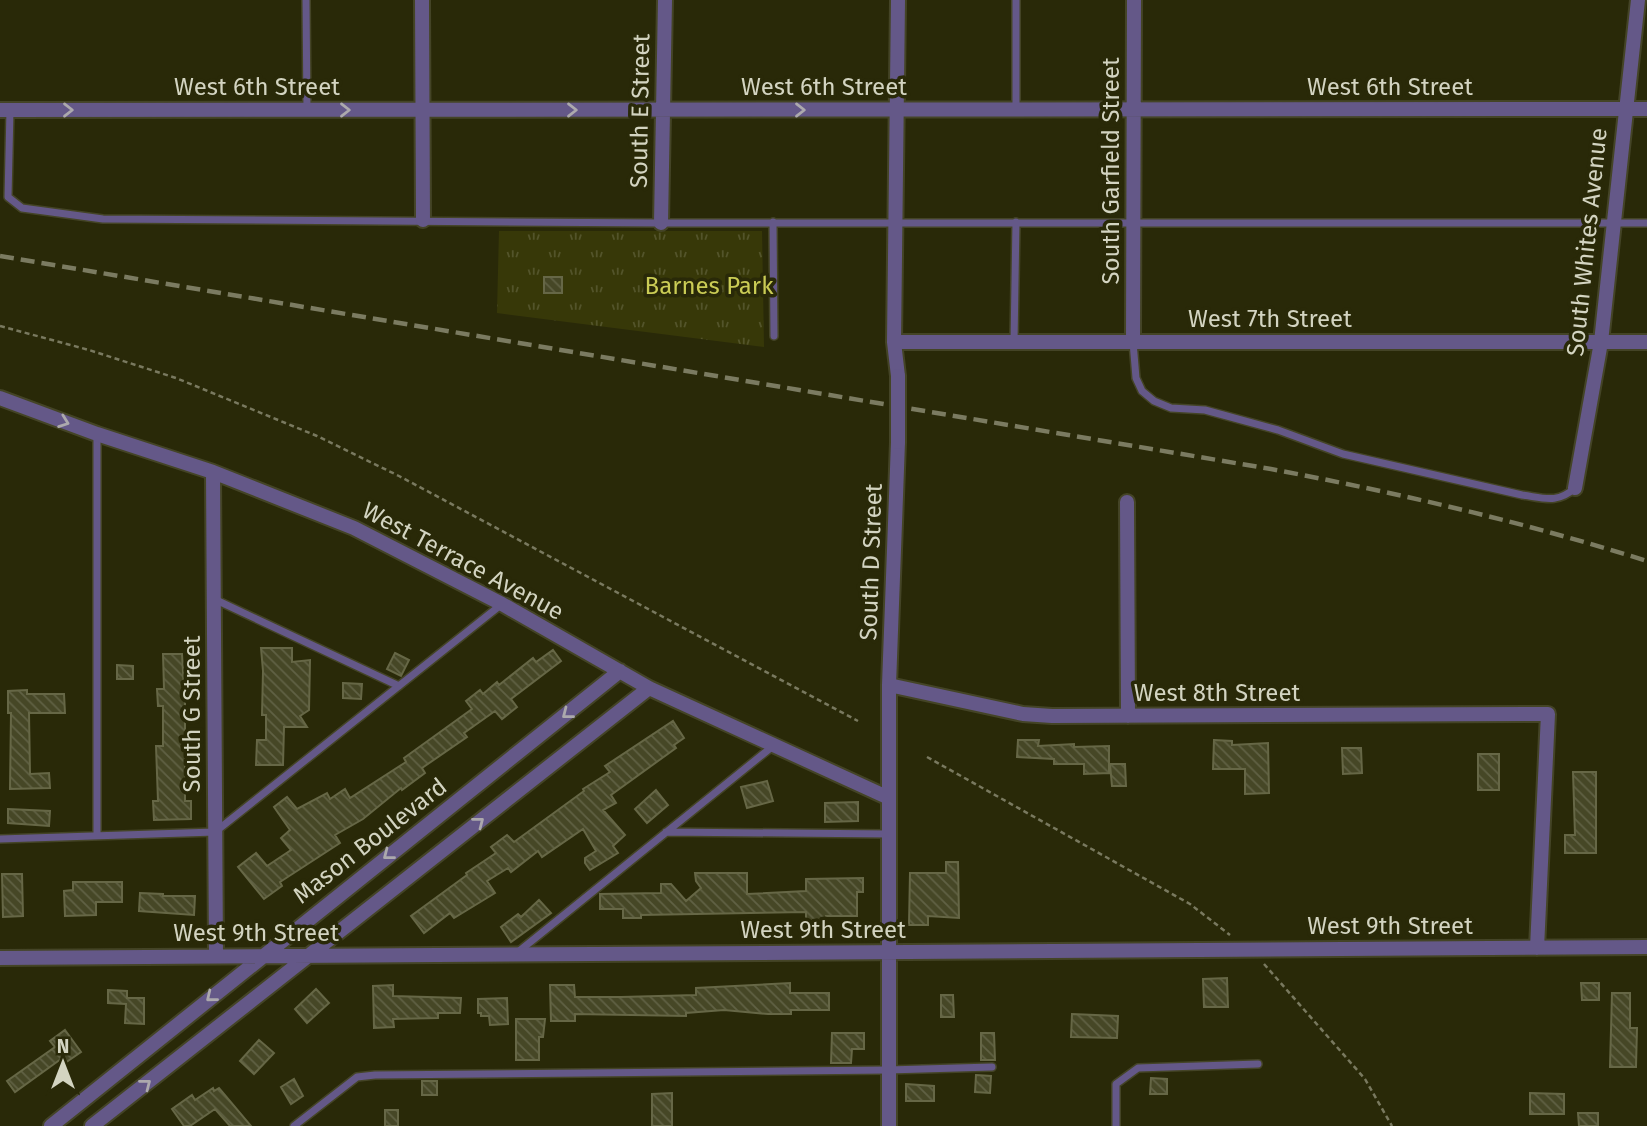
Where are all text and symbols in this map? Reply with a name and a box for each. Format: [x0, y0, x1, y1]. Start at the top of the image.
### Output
street label: South E Street [625, 33, 655, 188]
street label: South Garfield Street [1097, 57, 1125, 285]
street label: West 6th Street [174, 73, 340, 101]
street label: West 6th Street [741, 73, 907, 101]
street label: West 6th Street [1307, 73, 1473, 101]
one-way arrow [63, 102, 74, 118]
one-way arrow [340, 102, 350, 118]
one-way arrow [567, 102, 578, 118]
one-way arrow [795, 102, 806, 118]
street label: South Whites Avenue [1561, 126, 1613, 358]
park label: Barnes Park [645, 272, 774, 300]
street label: West 7th Street [1188, 305, 1352, 333]
one-way arrow [57, 414, 69, 428]
street label: South D Street [854, 483, 888, 641]
street label: West Terrace Avenue [358, 496, 568, 626]
street label: South G Street [178, 635, 206, 792]
street label: West 8th Street [1134, 679, 1300, 707]
one-way arrow [562, 705, 574, 718]
street label: Mason Boulevard [288, 772, 452, 910]
one-way arrow [471, 817, 483, 830]
one-way arrow [384, 847, 396, 860]
street label: West 9th Street [1307, 912, 1473, 940]
street label: West 9th Street [740, 916, 906, 944]
street label: West 9th Street [173, 919, 339, 947]
one-way arrow [206, 989, 219, 1001]
north arrow [28, 1028, 98, 1098]
text: N [57, 1035, 69, 1058]
one-way arrow [138, 1079, 151, 1092]

